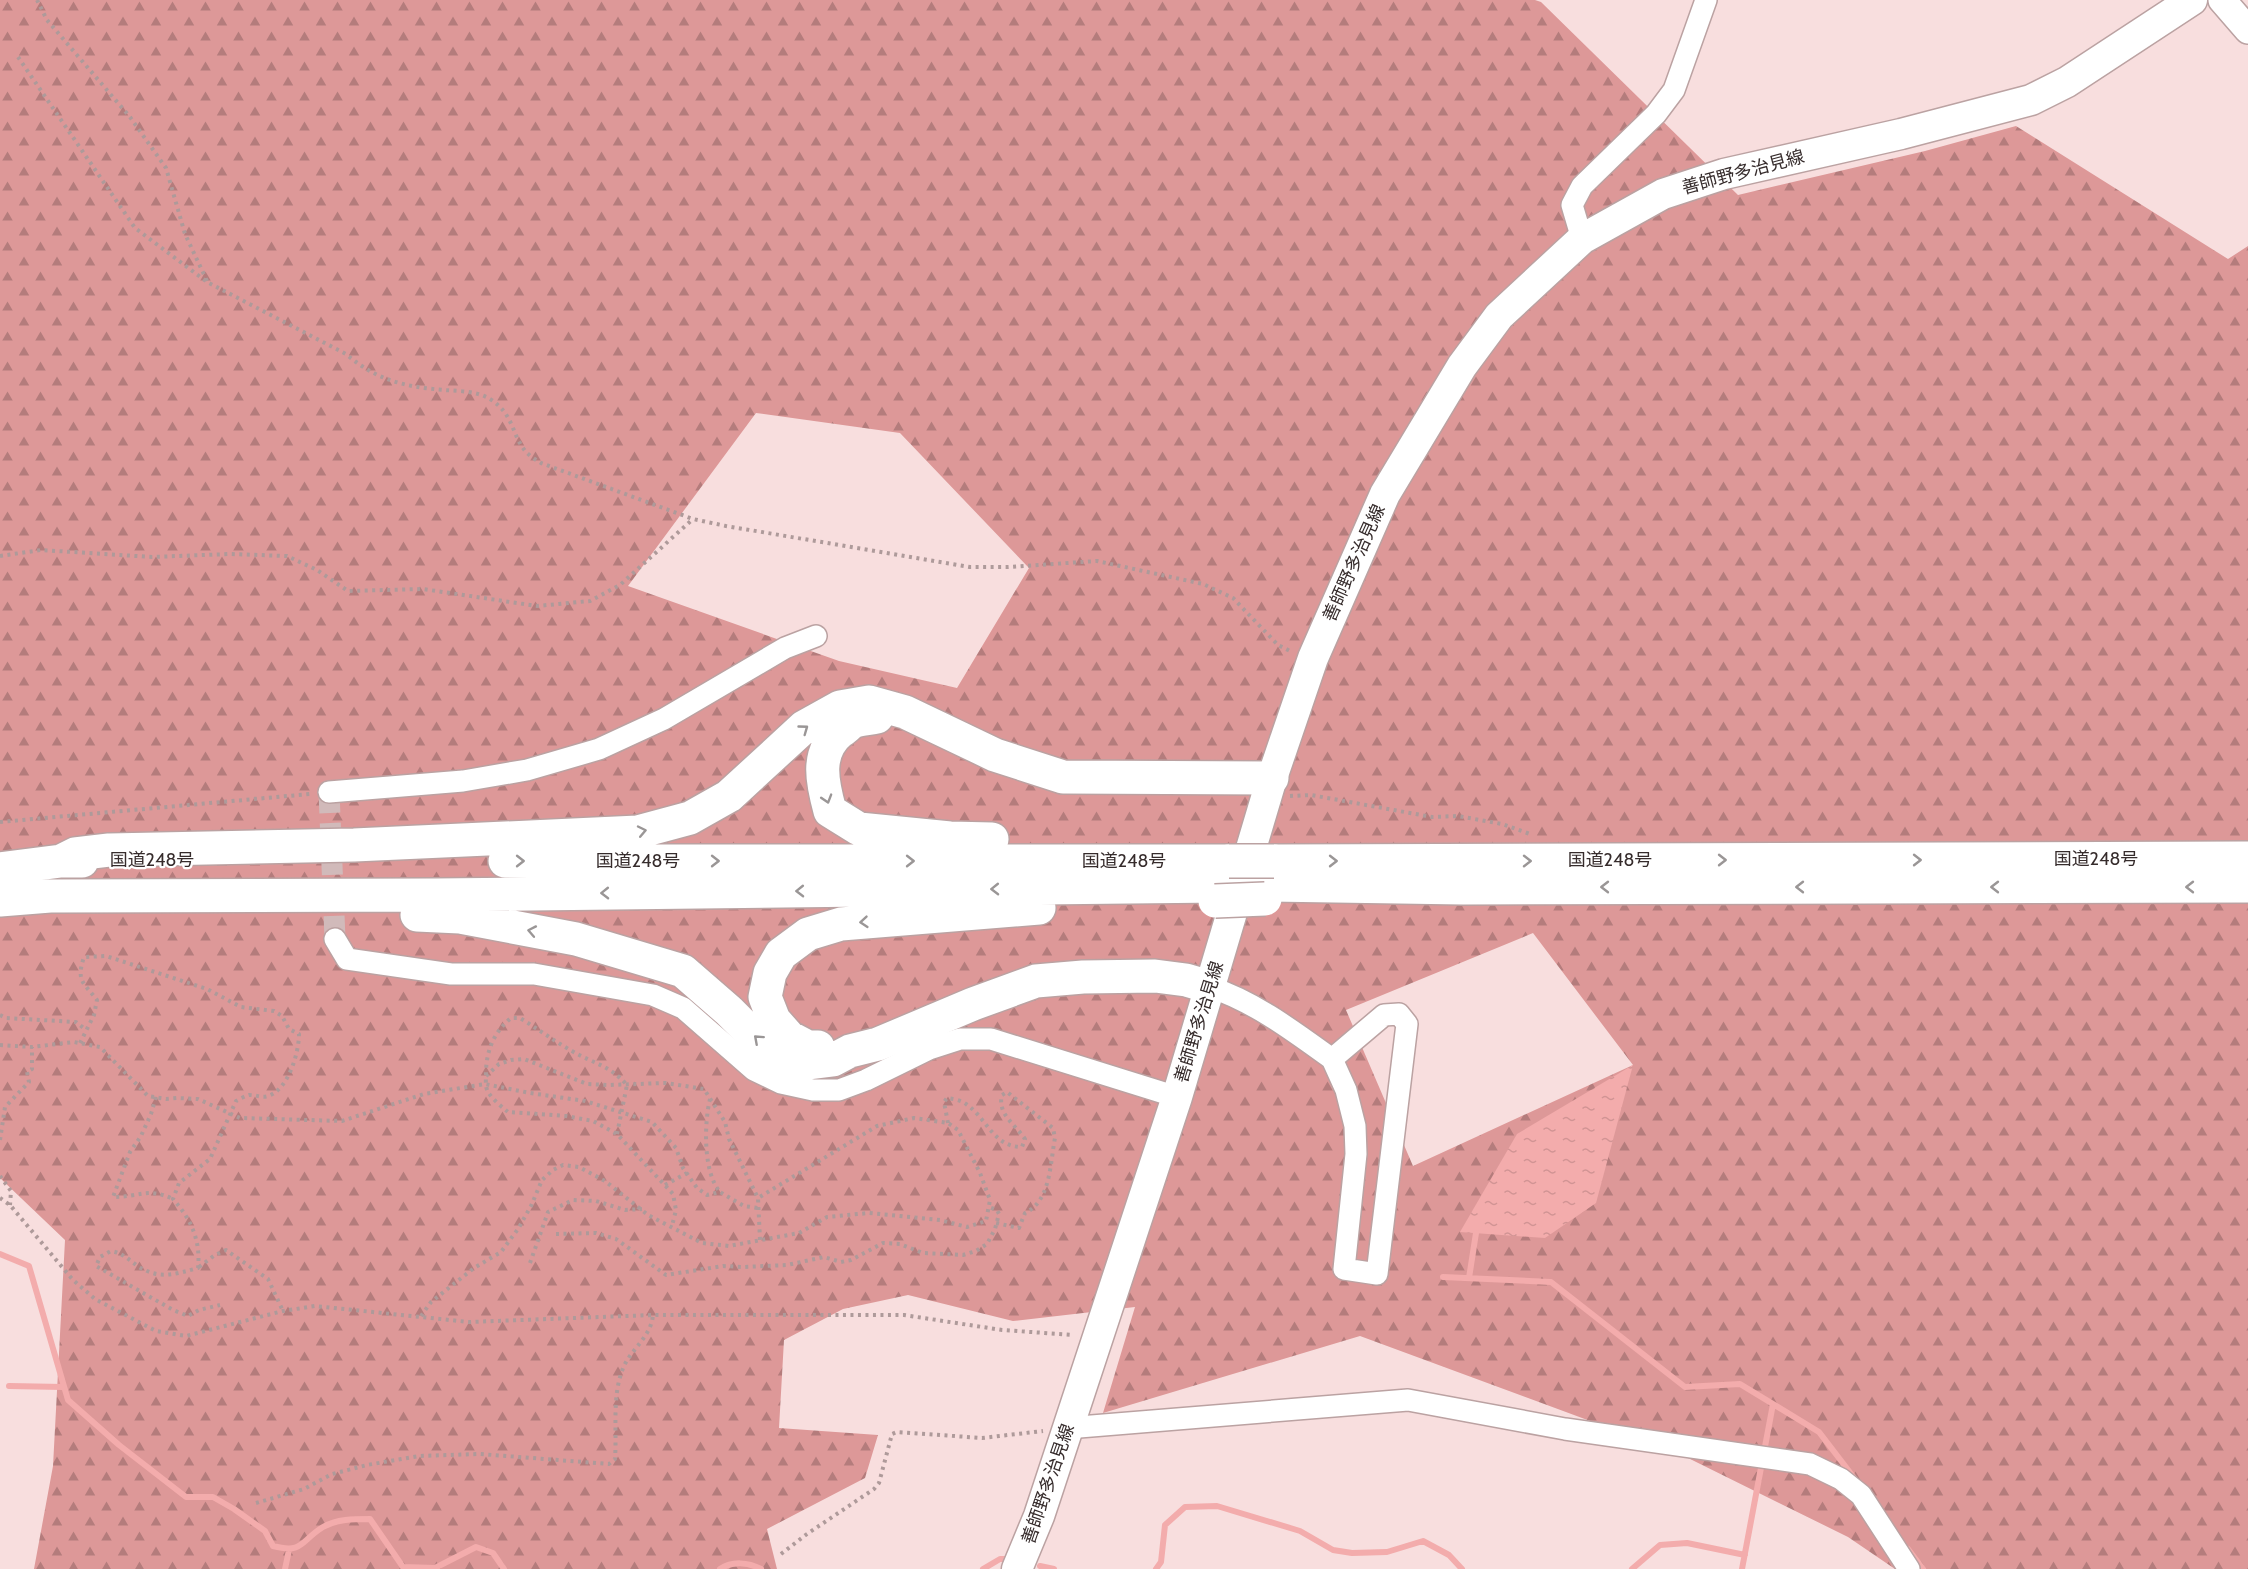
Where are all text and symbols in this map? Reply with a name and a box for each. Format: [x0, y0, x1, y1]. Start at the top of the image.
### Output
street label: 善師野多治見線 [1679, 145, 1807, 199]
street label: 善師野多治見線 [1318, 501, 1390, 625]
one-way arrow [797, 725, 808, 736]
one-way arrow [820, 793, 832, 804]
one-way arrow [637, 825, 647, 838]
street label: 国道248号 [2054, 848, 2138, 870]
street label: 国道248号 [110, 849, 194, 871]
street label: 国道248号 [1568, 849, 1652, 871]
street label: 国道248号 [596, 850, 680, 872]
street label: 国道248号 [1082, 850, 1166, 872]
one-way arrow [1718, 854, 1727, 866]
one-way arrow [1913, 854, 1922, 866]
one-way arrow [515, 855, 524, 867]
one-way arrow [710, 855, 719, 867]
one-way arrow [905, 855, 914, 867]
one-way arrow [1328, 855, 1337, 867]
one-way arrow [1523, 855, 1532, 867]
one-way arrow [1600, 881, 1609, 893]
one-way arrow [1795, 881, 1804, 893]
one-way arrow [1990, 881, 1999, 893]
one-way arrow [2185, 881, 2194, 893]
one-way arrow [990, 882, 999, 895]
one-way arrow [795, 885, 804, 897]
one-way arrow [600, 887, 609, 899]
one-way arrow [859, 915, 868, 928]
one-way arrow [527, 925, 537, 938]
street label: 善師野多治見線 [1170, 959, 1228, 1085]
one-way arrow [755, 1035, 765, 1046]
street label: 善師野多治見線 [1017, 1421, 1079, 1547]

